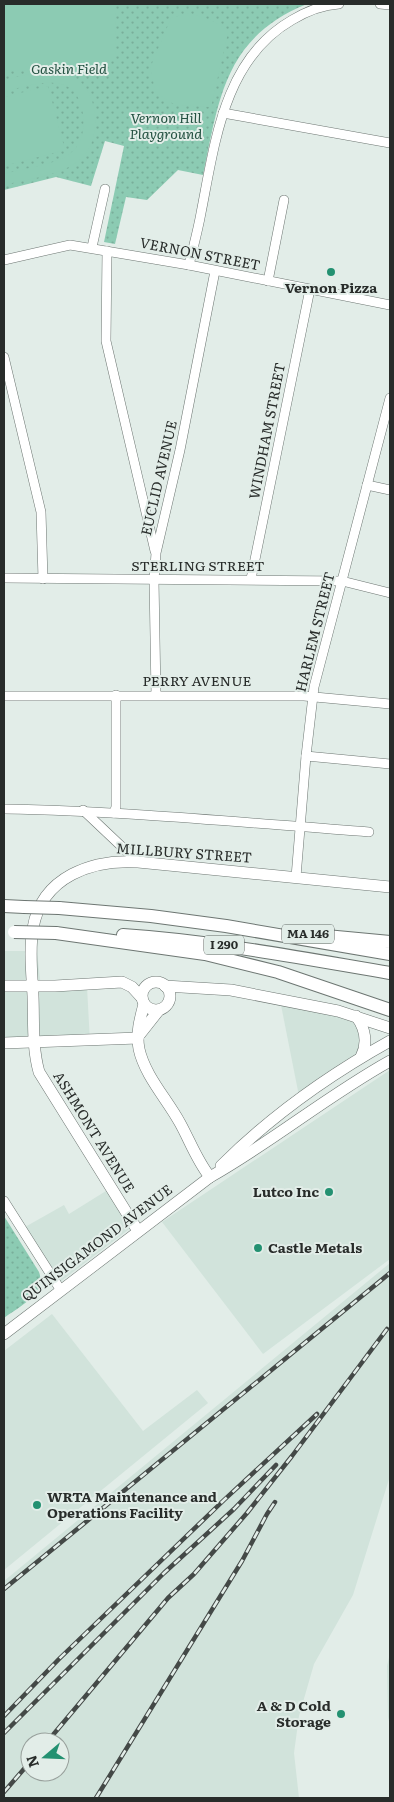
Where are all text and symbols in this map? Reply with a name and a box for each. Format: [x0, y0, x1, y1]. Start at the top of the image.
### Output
park label: Gaskin Field [31, 58, 107, 78]
park label: Vernon Hill Playground [130, 107, 202, 143]
street label: VERNON STREET [138, 232, 262, 275]
marker: Vernon Pizza [325, 266, 337, 278]
place label: Vernon Pizza [285, 277, 378, 297]
street label: WINDHAM STREET [243, 361, 289, 501]
street label: EUCLID AVENUE [135, 418, 181, 537]
street label: STERLING STREET [131, 555, 265, 575]
street label: HARLEM STREET [289, 570, 339, 694]
street label: PERRY AVENUE [142, 670, 252, 690]
street label: MILLBURY STREET [116, 837, 253, 867]
road number: MA 146 [282, 924, 334, 944]
road number: I 290 [204, 936, 244, 954]
street label: ASHMONT AVENUE [49, 1067, 140, 1196]
street label: QUINSIGAMOND AVENUE [17, 1179, 176, 1306]
place label: Lutco Inc [253, 1181, 319, 1201]
marker: Lutco Inc [323, 1186, 335, 1198]
place label: Castle Metals [268, 1237, 362, 1257]
marker: Castle Metals [252, 1242, 264, 1254]
place label: WRTA Maintenance and Operations Facility [47, 1486, 217, 1522]
marker: WRTA Maintenance and Operations Facility [31, 1499, 43, 1511]
place label: A & D Cold Storage [257, 1695, 331, 1731]
marker: A & D Cold Storage [335, 1708, 347, 1720]
north arrow [20, 1732, 70, 1782]
text: N [20, 1753, 43, 1770]

